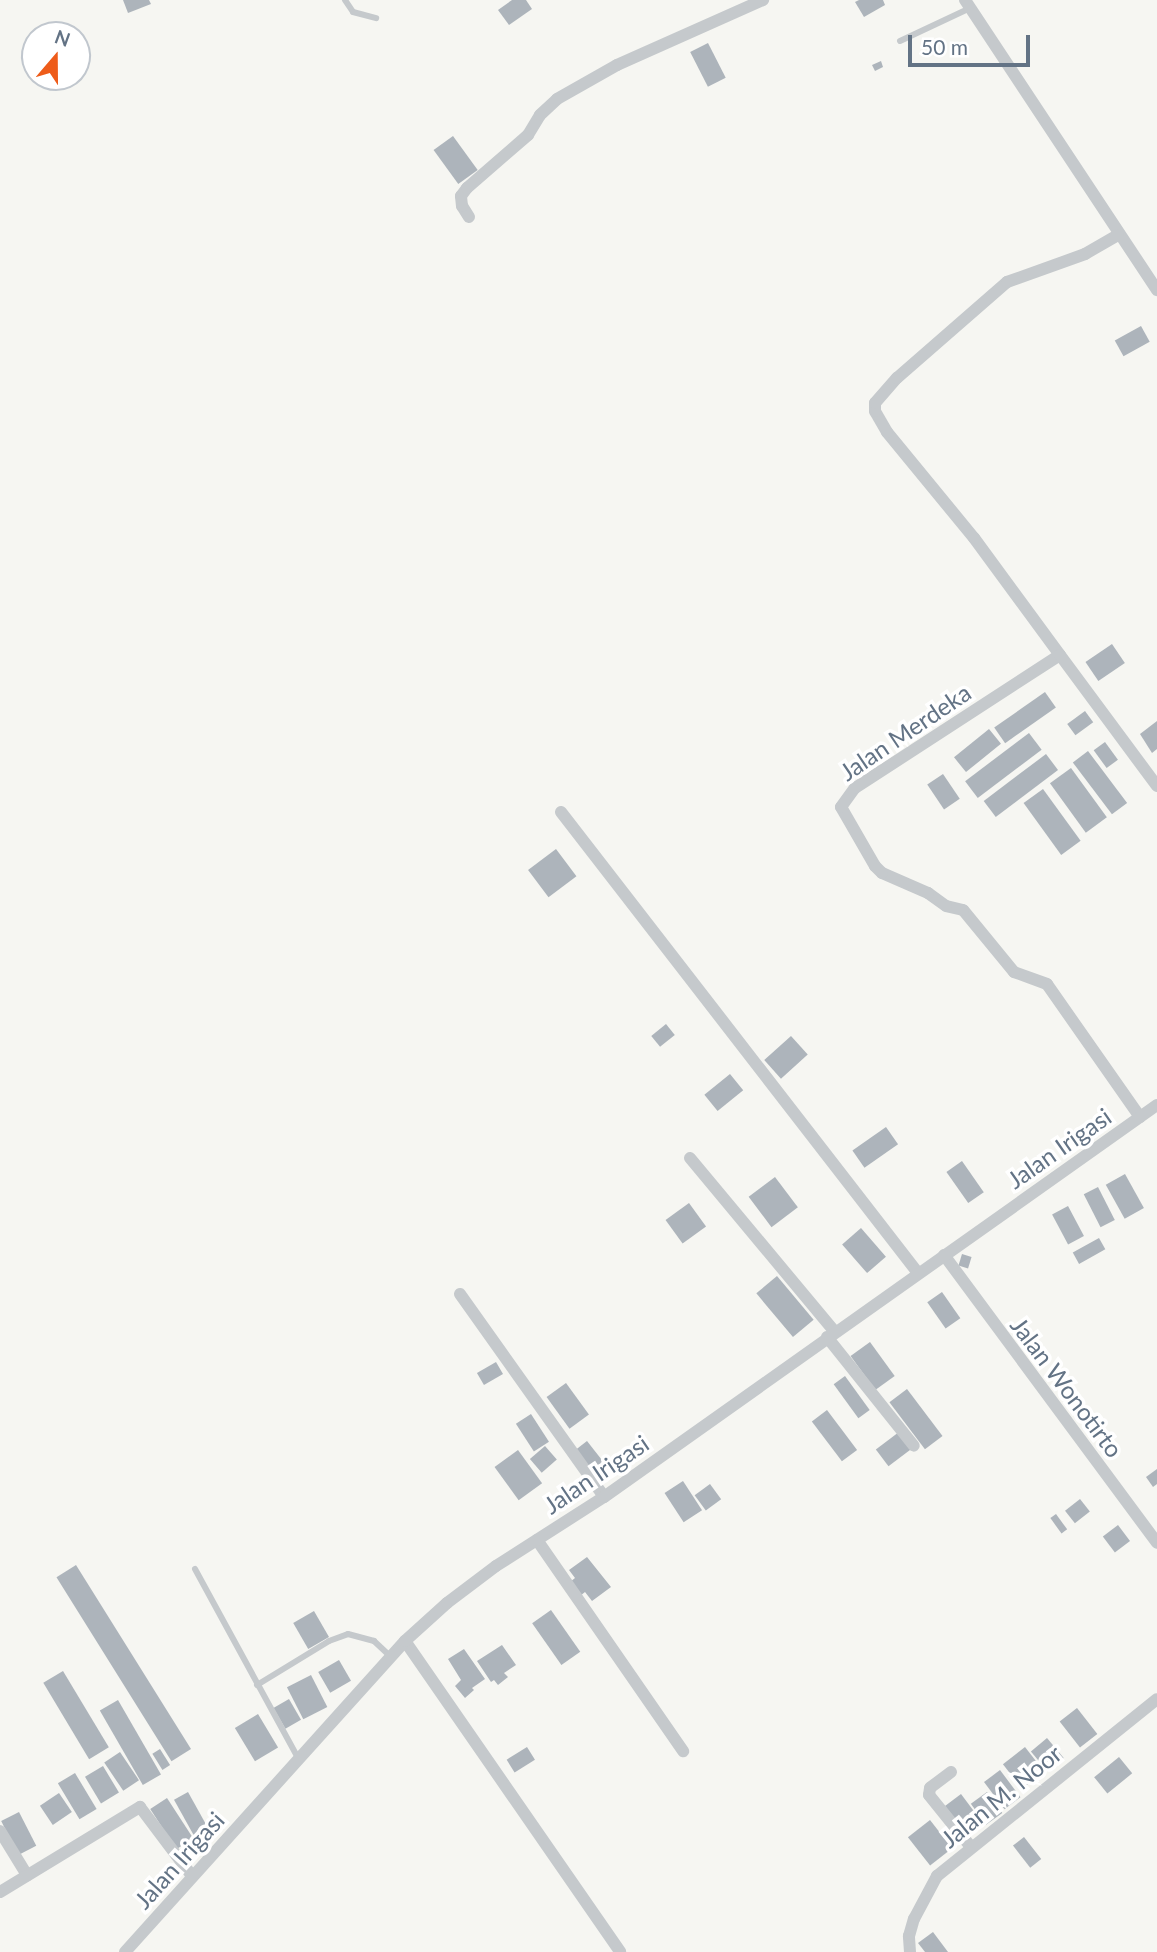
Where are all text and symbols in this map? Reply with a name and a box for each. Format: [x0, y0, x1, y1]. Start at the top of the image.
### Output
north arrow [21, 21, 91, 91]
scale bar [912, 21, 1034, 65]
text: N [52, 24, 73, 51]
text: 50 m [921, 34, 968, 59]
street label: Jalan Merdeka [834, 678, 976, 786]
street label: Jalan Irigasi [1001, 1102, 1117, 1194]
street label: Jalan Wonotirto [1005, 1311, 1129, 1463]
street label: Jalan Irigasi [538, 1428, 654, 1520]
street label: Jalan M. Noor [935, 1739, 1067, 1853]
street label: Jalan Irigasi [128, 1806, 230, 1914]

